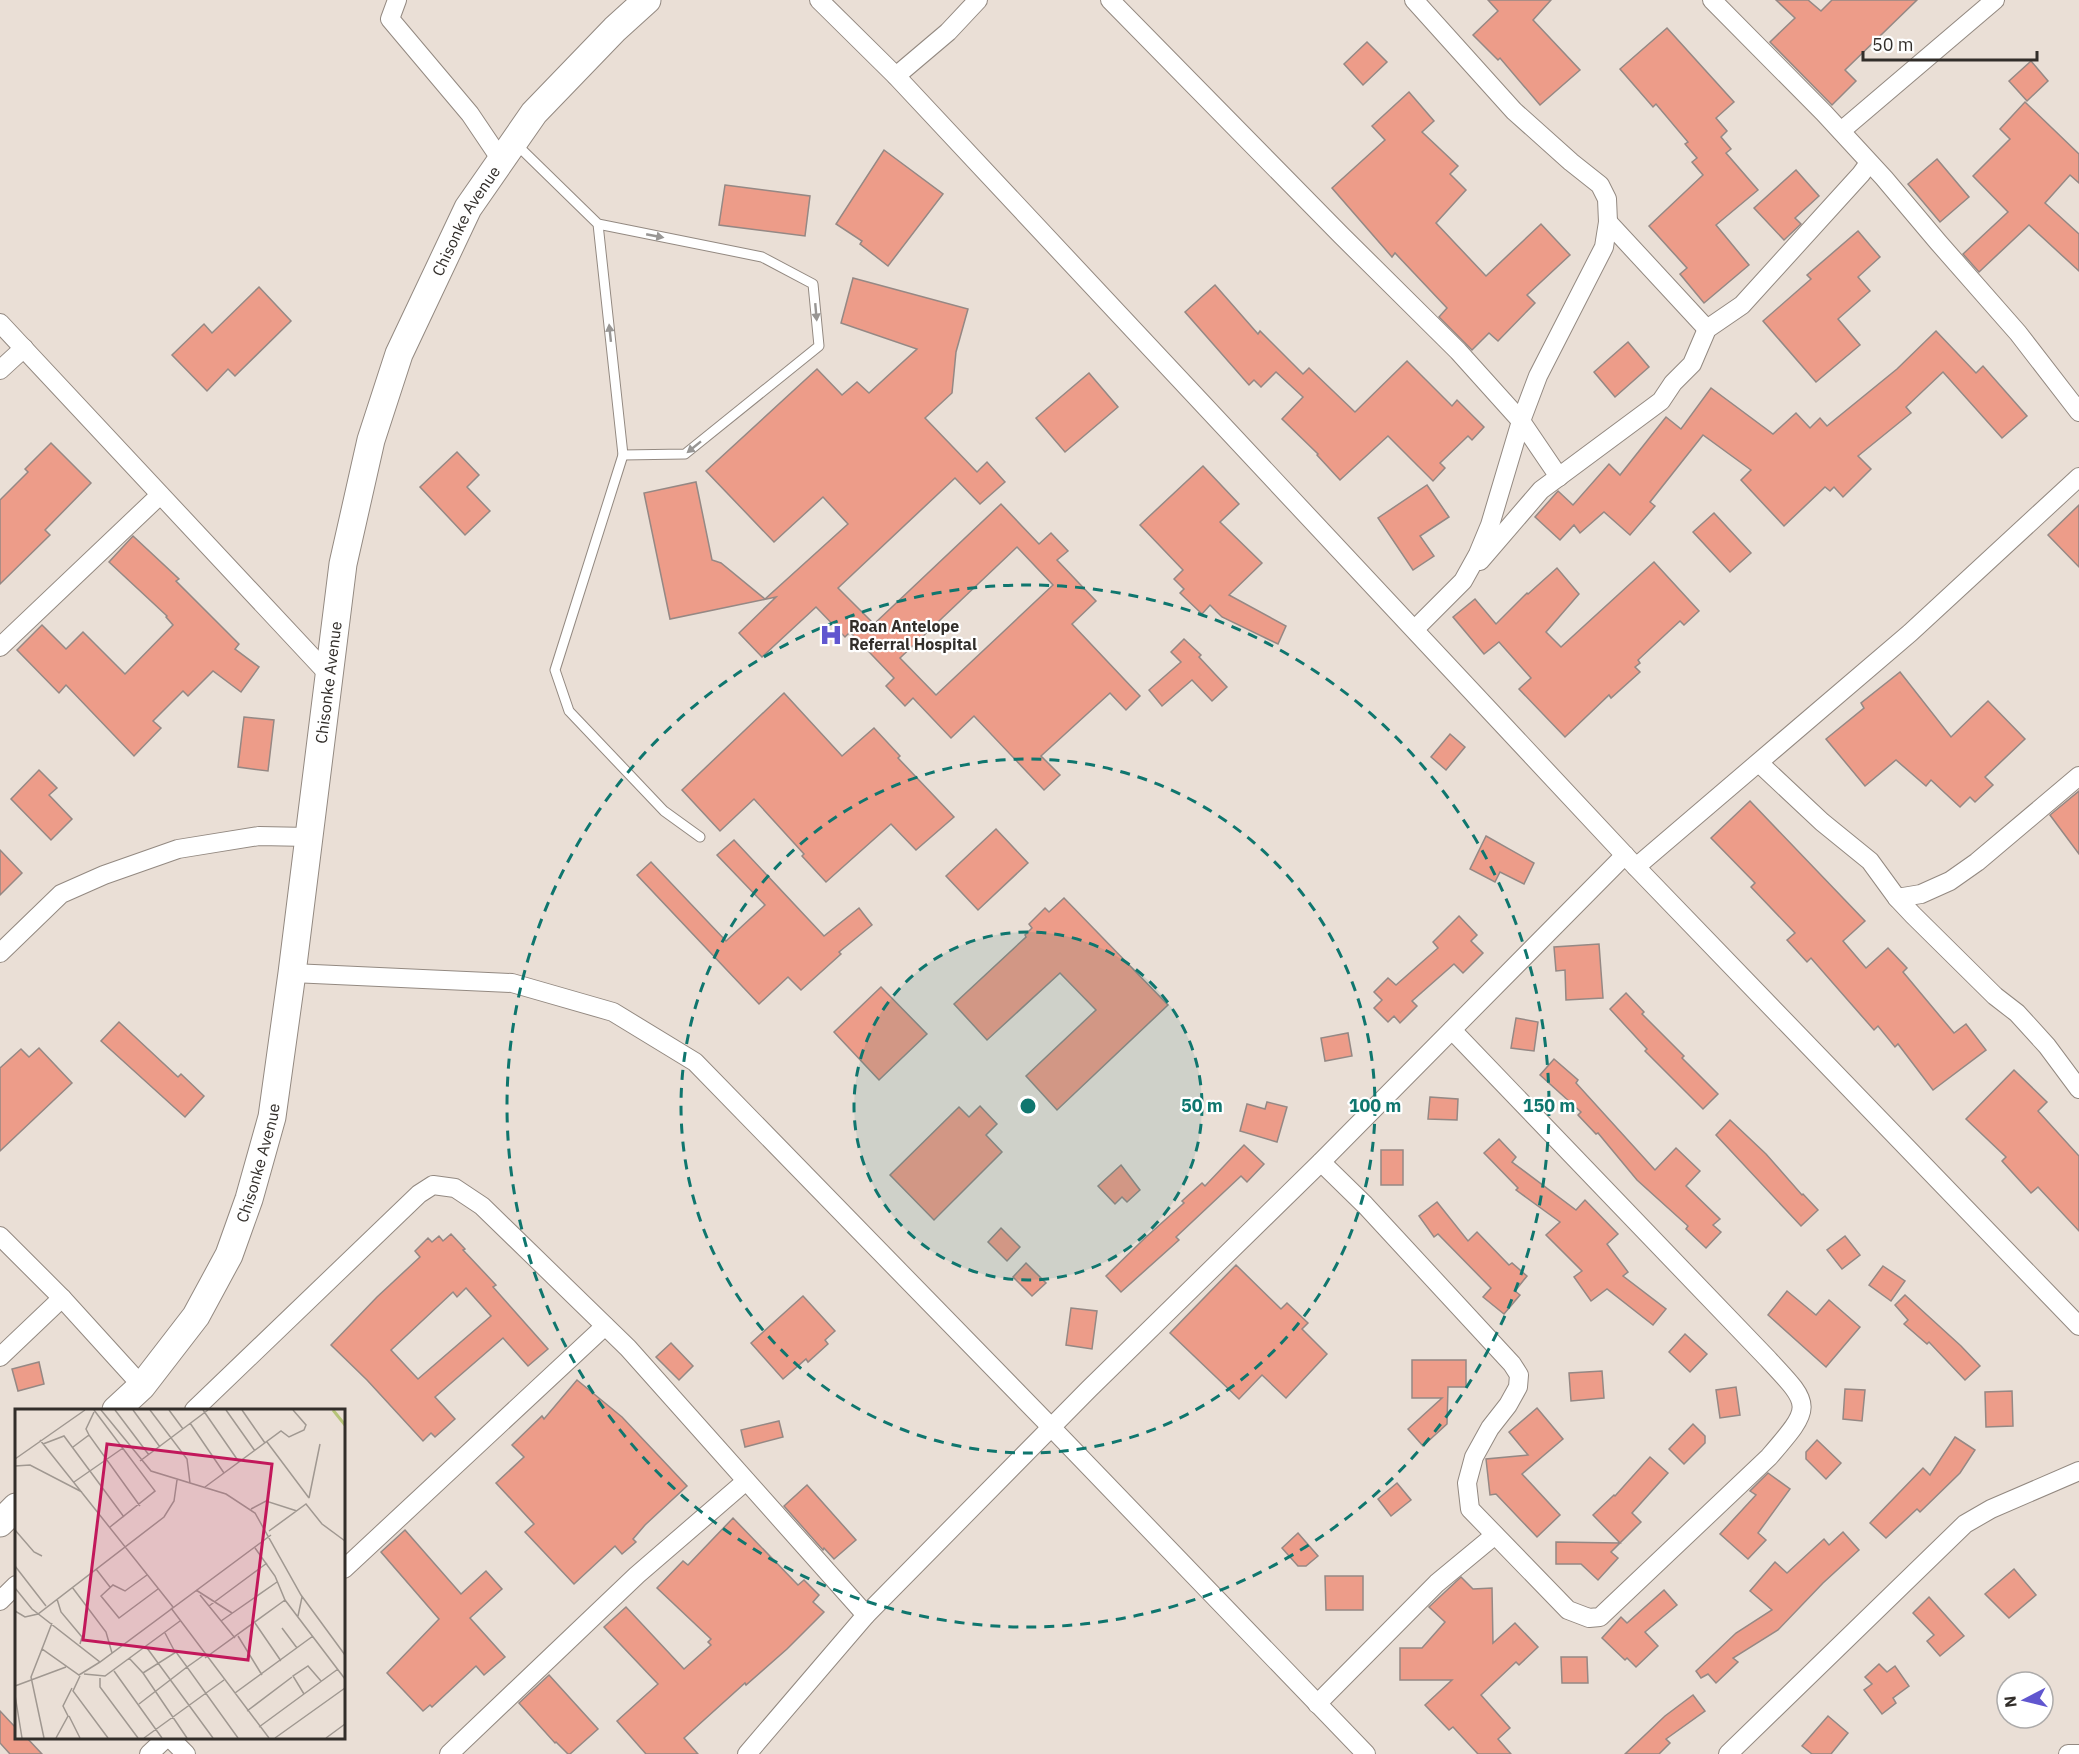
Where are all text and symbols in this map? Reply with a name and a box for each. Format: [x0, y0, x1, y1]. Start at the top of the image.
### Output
scale bar [1863, 24, 2037, 62]
text: 50 m [1872, 33, 1914, 56]
street label: Chisonke Avenue [427, 162, 504, 279]
one-way arrow [646, 232, 665, 241]
one-way arrow [811, 303, 821, 322]
one-way arrow [605, 323, 615, 342]
one-way arrow [686, 441, 701, 453]
place label: Roan Antelope Referral Hospital [849, 616, 977, 654]
street label: Chisonke Avenue [311, 620, 346, 745]
hospital icon: Roan Antelope Referral Hospital [818, 622, 844, 648]
text: 50 m [1181, 1094, 1223, 1117]
text: 100 m [1349, 1094, 1401, 1117]
text: 150 m [1523, 1094, 1575, 1117]
centre of rings [1018, 1096, 1038, 1116]
street label: Chisonke Avenue [231, 1102, 284, 1225]
inset map [15, 1409, 345, 1739]
north arrow [1995, 1670, 2055, 1730]
text: N [1999, 1695, 2021, 1709]

